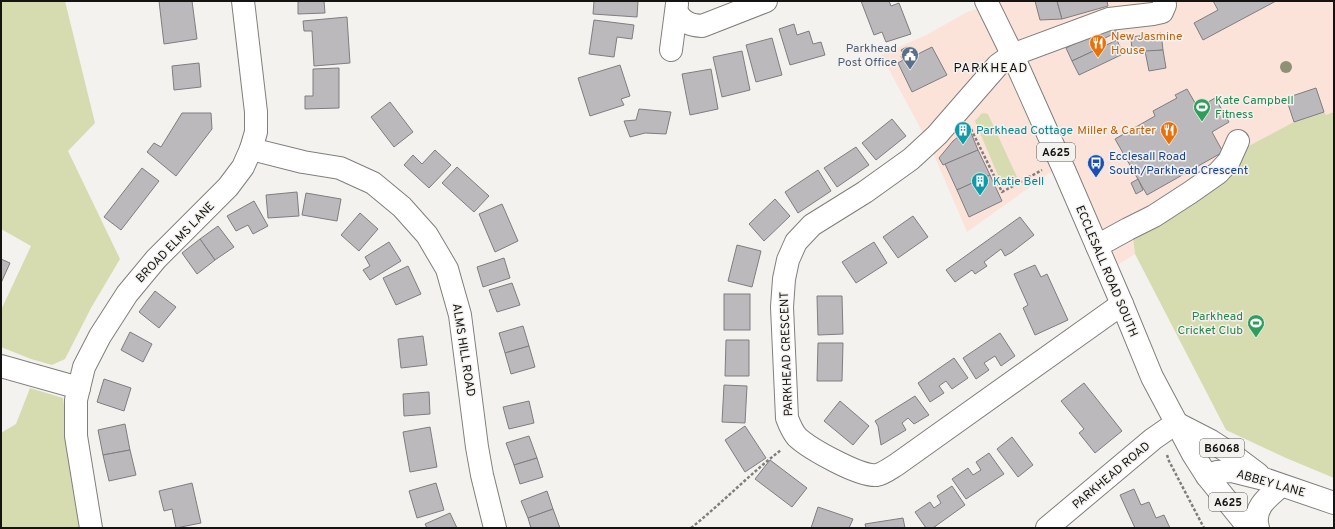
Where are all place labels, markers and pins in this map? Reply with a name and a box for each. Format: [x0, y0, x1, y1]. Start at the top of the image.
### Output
place label: New Jasmine House [1111, 29, 1182, 59]
restaurant icon: New Jasmine House [1088, 33, 1108, 58]
place label: Parkhead Post Office [838, 41, 897, 71]
public building icon: Parkhead Post Office [900, 45, 920, 70]
place label: Kate Campbell Fitness [1215, 93, 1294, 123]
sports icon: Kate Campbell Fitness [1192, 97, 1212, 122]
building icon: Parkhead Cottage [953, 120, 973, 145]
restaurant icon: Miller & Carter [1159, 120, 1179, 145]
place label: Parkhead Cottage [976, 123, 1073, 139]
place label: Miller & Carter [1077, 123, 1156, 139]
place label: Ecclesall Road South/Parkhead Crescent [1109, 149, 1248, 179]
bus stop icon: Ecclesall Road South/Parkhead Crescent [1086, 153, 1106, 178]
building icon: Katie Bell [970, 171, 990, 196]
place label: Katie Bell [993, 174, 1044, 190]
place label: Parkhead Cricket Club [1177, 309, 1243, 339]
sports icon: Parkhead Cricket Club [1246, 313, 1266, 338]

